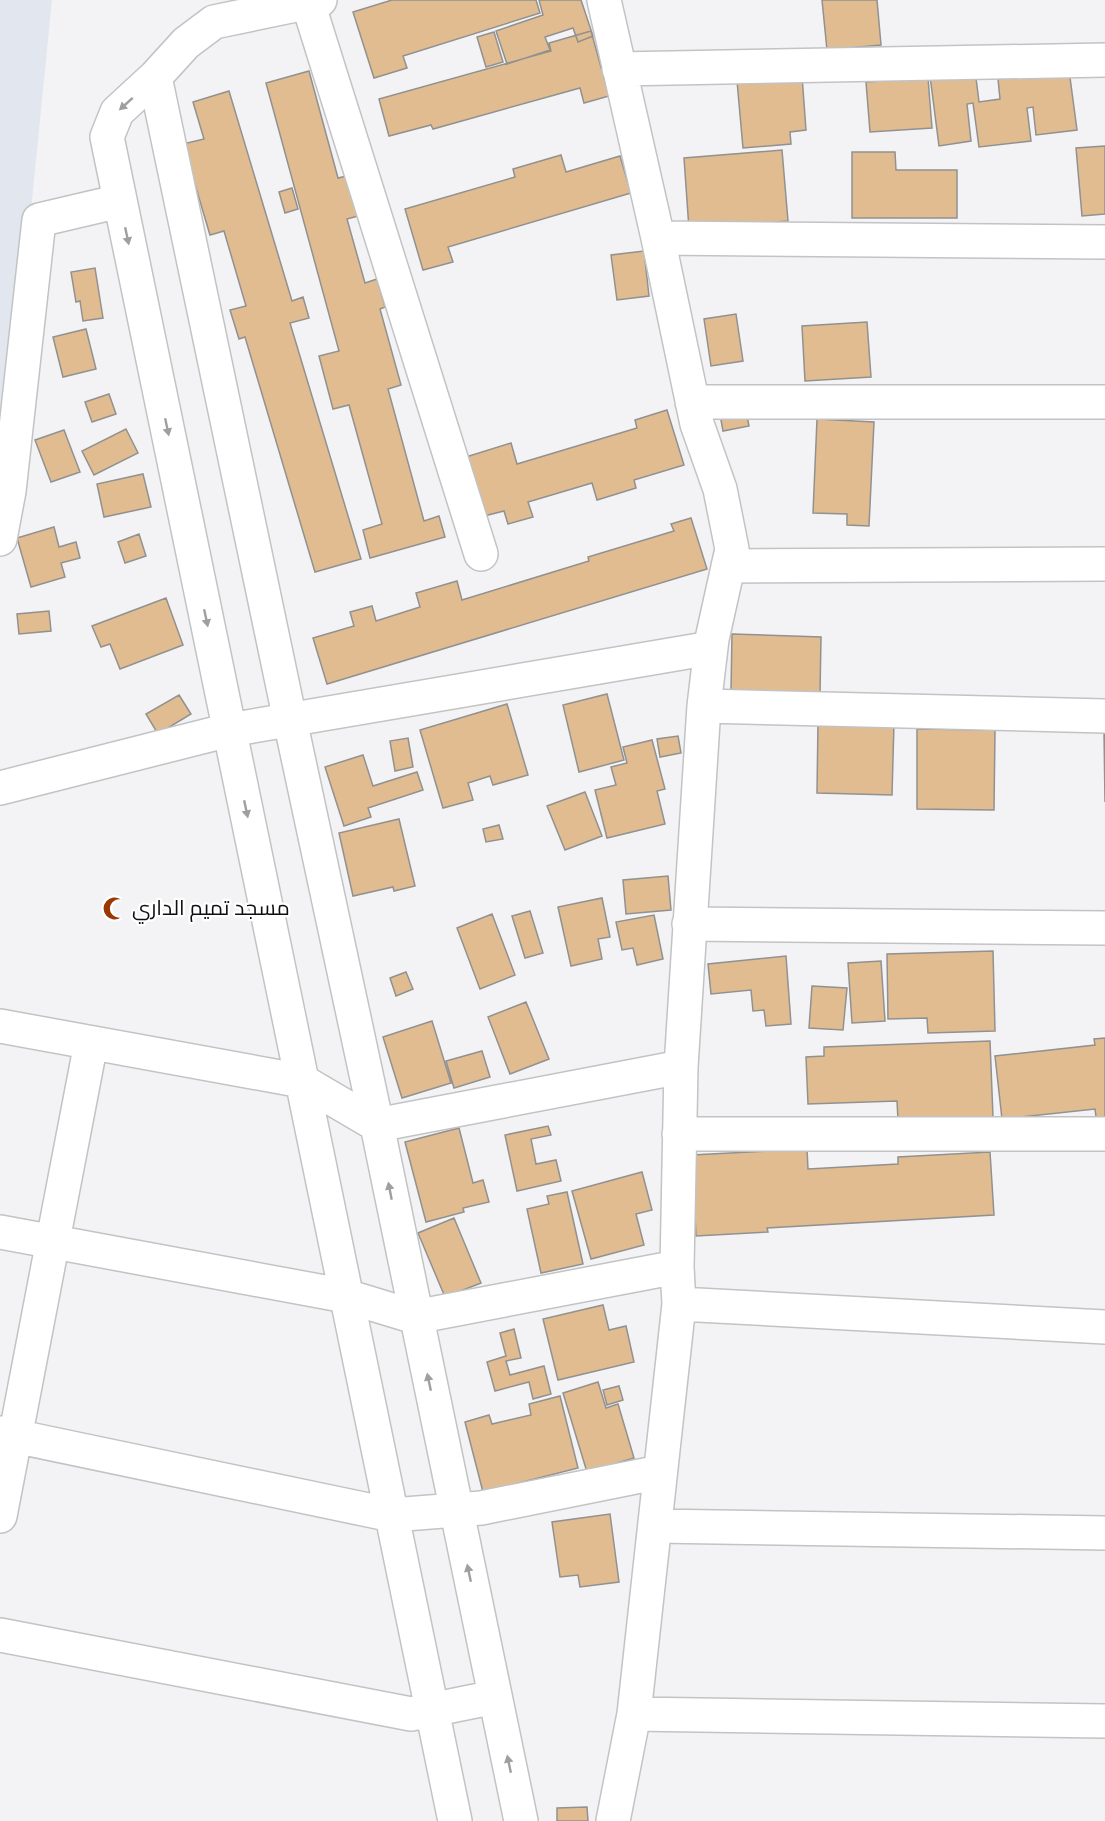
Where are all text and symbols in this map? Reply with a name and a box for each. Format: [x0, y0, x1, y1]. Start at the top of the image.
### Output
one-way arrow [119, 97, 134, 110]
one-way arrow [123, 226, 132, 245]
one-way arrow [163, 417, 172, 436]
one-way arrow [202, 608, 211, 627]
one-way arrow [242, 799, 251, 818]
mosque icon: مسجد تميم الداري [101, 896, 127, 922]
place label: مسجد تميم الداري [132, 896, 290, 924]
one-way arrow [385, 1181, 394, 1200]
one-way arrow [424, 1372, 433, 1391]
one-way arrow [464, 1563, 473, 1582]
one-way arrow [504, 1754, 513, 1773]

